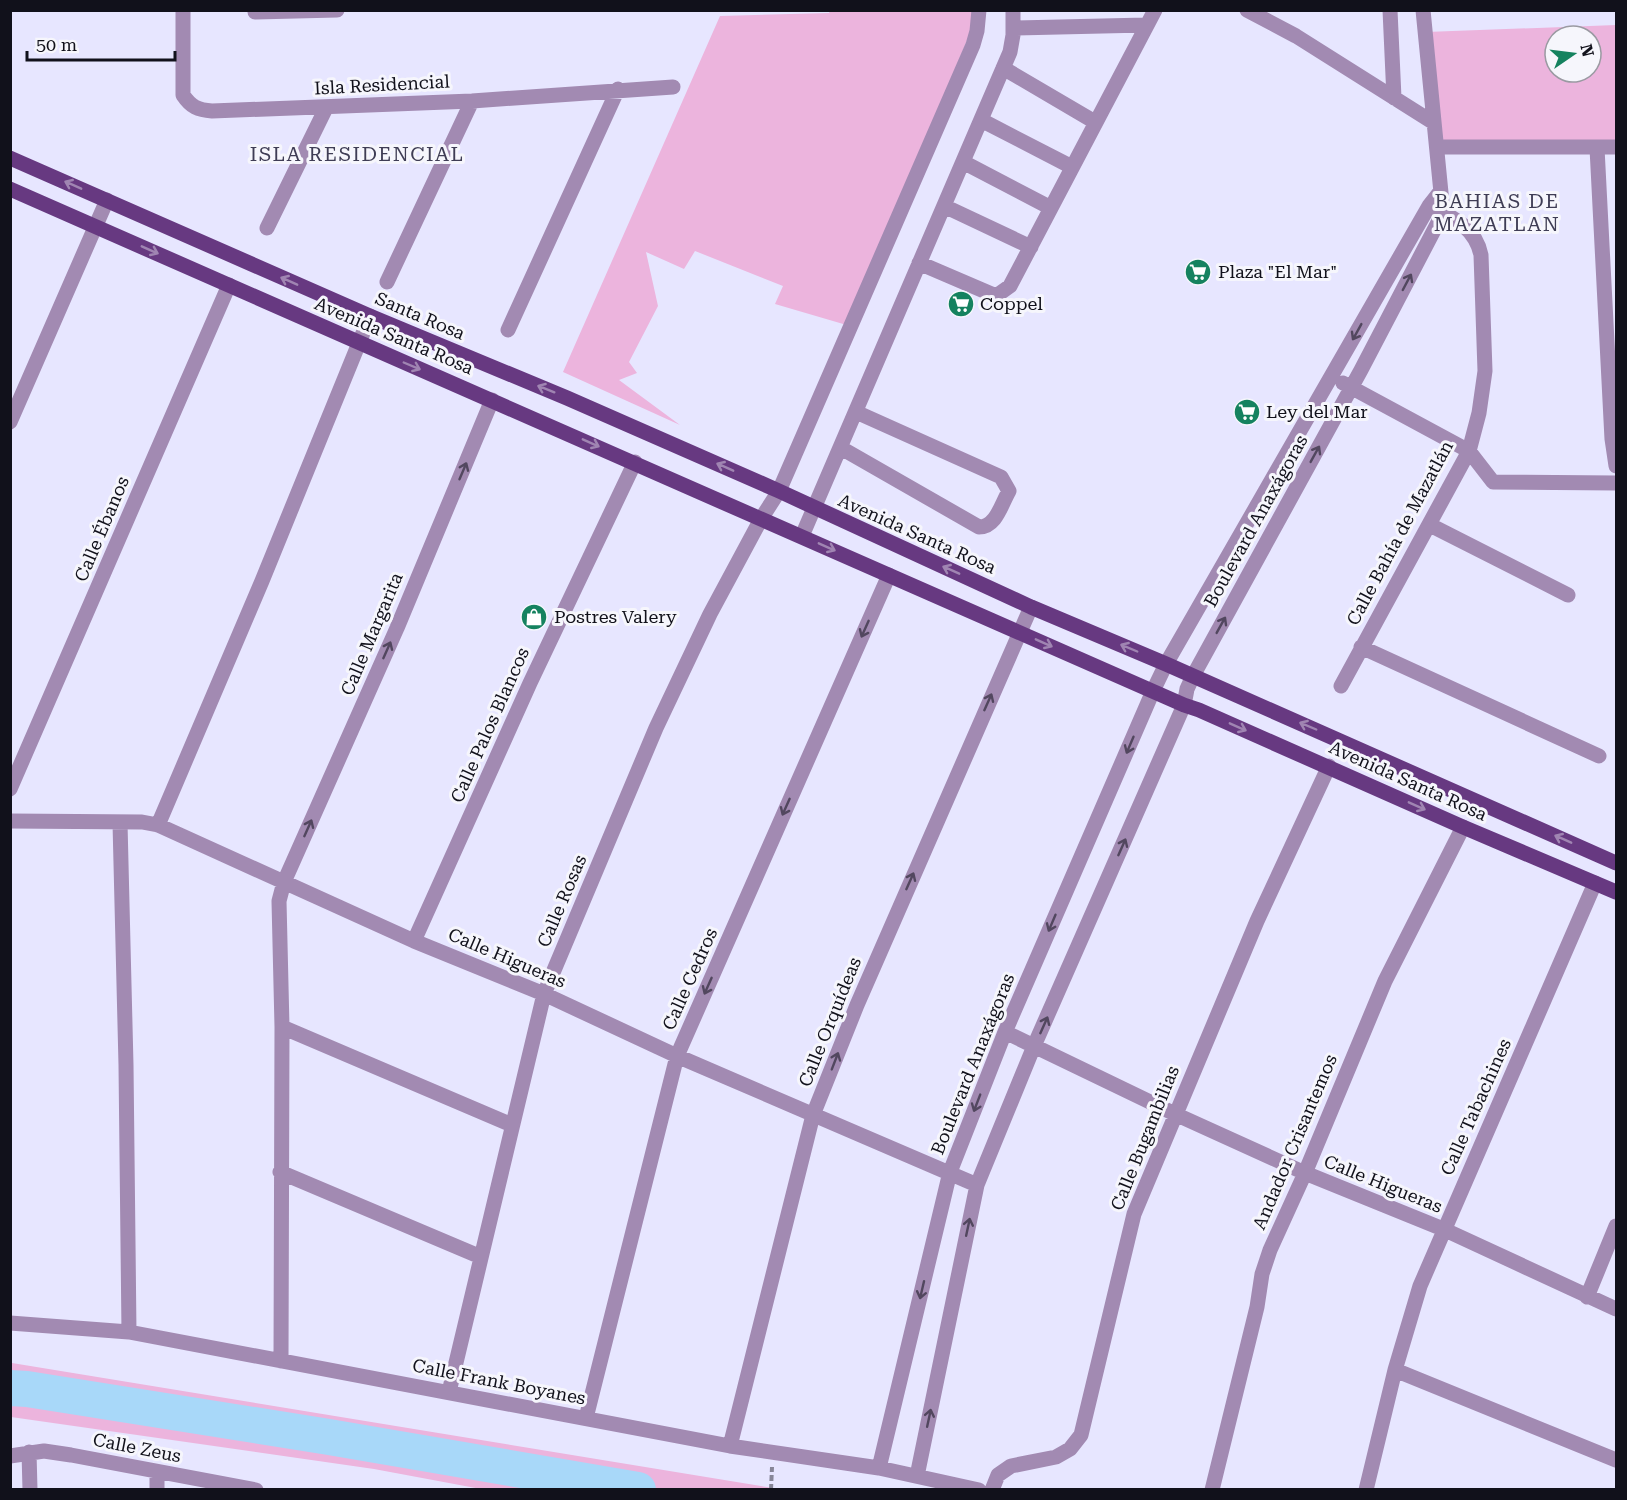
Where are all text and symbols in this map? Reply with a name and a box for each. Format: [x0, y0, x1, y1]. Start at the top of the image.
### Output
scale bar [27, 24, 176, 62]
north arrow [1543, 24, 1603, 84]
text: 50 m [36, 34, 77, 55]
text: N [1576, 42, 1598, 59]
street label: Isla Residencial [314, 70, 451, 99]
district label: ISLA RESIDENCIAL [250, 142, 464, 166]
one-way arrow [64, 179, 82, 190]
district label: BAHIAS DE MAZATLAN [1434, 189, 1560, 236]
one-way arrow [141, 245, 159, 256]
supermarket icon: Plaza "El Mar" [1183, 257, 1213, 287]
place label: Plaza "El Mar" [1218, 261, 1337, 282]
one-way arrow [281, 274, 299, 286]
one-way arrow [1402, 274, 1413, 292]
street label: Santa Rosa [372, 287, 468, 344]
supermarket icon: Coppel [946, 289, 976, 319]
street label: Avenida Santa Rosa [312, 293, 477, 379]
place label: Coppel [980, 293, 1043, 314]
one-way arrow [1351, 324, 1363, 341]
one-way arrow [402, 361, 421, 372]
one-way arrow [538, 383, 556, 394]
supermarket icon: Ley del Mar [1232, 397, 1262, 427]
place label: Ley del Mar [1266, 401, 1368, 422]
street label: Boulevard Anaxágoras [1199, 431, 1312, 610]
street label: Calle Bahía de Mazatlán [1342, 437, 1457, 629]
one-way arrow [582, 438, 600, 449]
one-way arrow [1309, 446, 1321, 463]
one-way arrow [717, 461, 735, 472]
one-way arrow [458, 462, 469, 480]
street label: Calle Ébanos [70, 473, 133, 585]
street label: Avenida Santa Rosa [835, 489, 999, 578]
one-way arrow [818, 542, 836, 554]
one-way arrow [942, 564, 960, 576]
street label: Calle Margarita [336, 569, 407, 698]
shop icon: Postres Valery [519, 602, 549, 632]
place label: Postres Valery [554, 606, 677, 627]
one-way arrow [1215, 617, 1227, 634]
one-way arrow [859, 619, 870, 637]
one-way arrow [1034, 638, 1053, 649]
one-way arrow [382, 642, 393, 660]
one-way arrow [1121, 642, 1139, 653]
street label: Calle Palos Blancos [446, 644, 533, 806]
one-way arrow [983, 694, 994, 712]
one-way arrow [1299, 720, 1318, 731]
one-way arrow [1229, 722, 1247, 733]
one-way arrow [1123, 735, 1135, 753]
street label: Avenida Santa Rosa [1326, 736, 1490, 825]
one-way arrow [780, 797, 791, 816]
one-way arrow [1407, 801, 1425, 812]
one-way arrow [303, 820, 314, 838]
one-way arrow [1554, 833, 1573, 844]
one-way arrow [1117, 838, 1128, 857]
street label: Calle Rosas [533, 851, 590, 950]
one-way arrow [905, 873, 917, 891]
one-way arrow [1046, 914, 1057, 932]
street label: Calle Higueras [445, 923, 569, 992]
street label: Calle Cedros [658, 924, 721, 1033]
street label: Calle Orquídeas [794, 954, 865, 1090]
street label: Boulevard Anaxágoras [927, 970, 1019, 1157]
one-way arrow [702, 976, 713, 994]
one-way arrow [1038, 1017, 1050, 1035]
street label: Calle Tabachines [1436, 1035, 1515, 1178]
street label: Andador Crisantemos [1248, 1051, 1341, 1233]
one-way arrow [830, 1052, 841, 1071]
street label: Calle Bugambilias [1106, 1062, 1183, 1213]
one-way arrow [971, 1094, 982, 1112]
street label: Calle Higueras [1321, 1150, 1445, 1217]
one-way arrow [963, 1218, 975, 1237]
one-way arrow [915, 1280, 927, 1299]
street label: Calle Frank Boyanes [411, 1354, 587, 1409]
one-way arrow [924, 1409, 935, 1429]
street label: Calle Zeus [91, 1429, 183, 1466]

